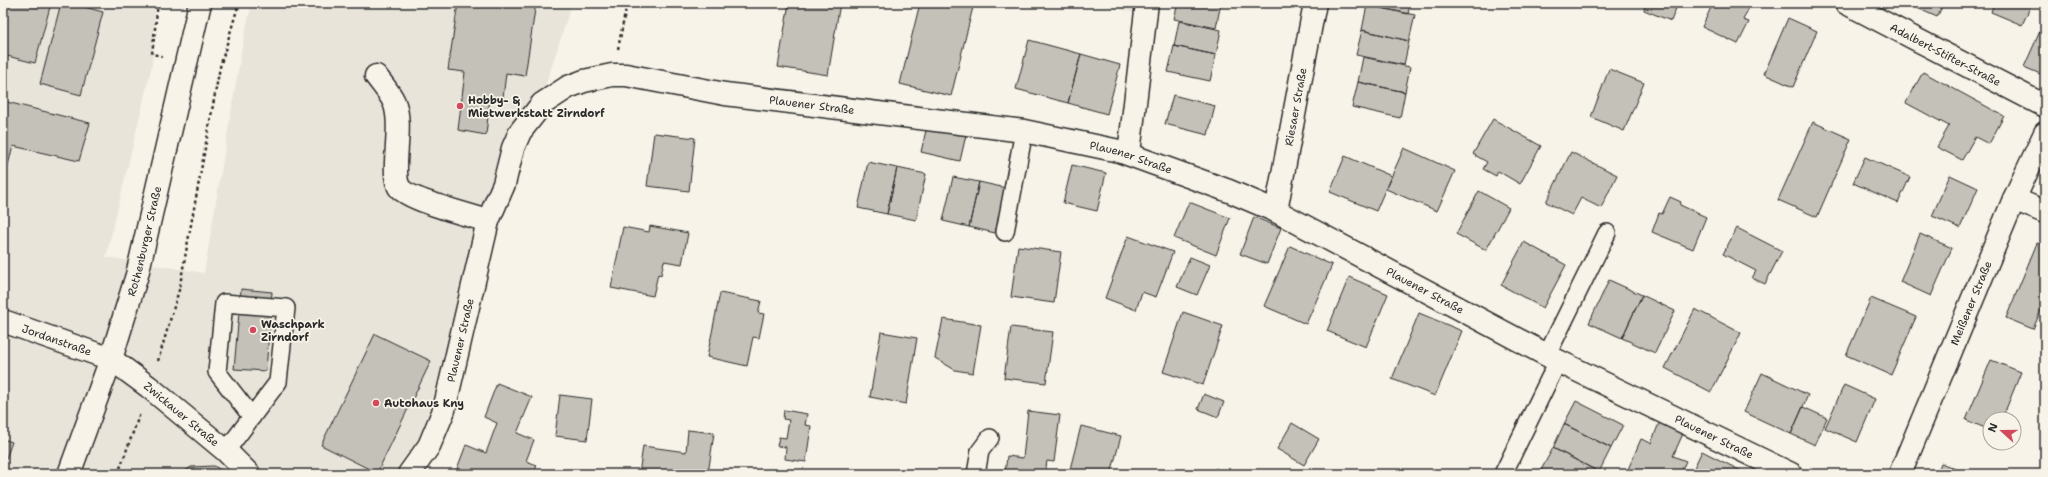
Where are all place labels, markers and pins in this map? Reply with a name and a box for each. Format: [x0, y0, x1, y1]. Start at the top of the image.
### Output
place label: Hobby- & Mietwerkstatt Zirndorf [468, 93, 605, 121]
marker: Hobby- & Mietwerkstatt Zirndorf [455, 101, 465, 111]
place label: Waschpark Zirndorf [261, 317, 325, 345]
marker: Waschpark Zirndorf [248, 325, 258, 335]
place label: Autohaus Kny [384, 396, 464, 411]
marker: Autohaus Kny [371, 398, 381, 408]

